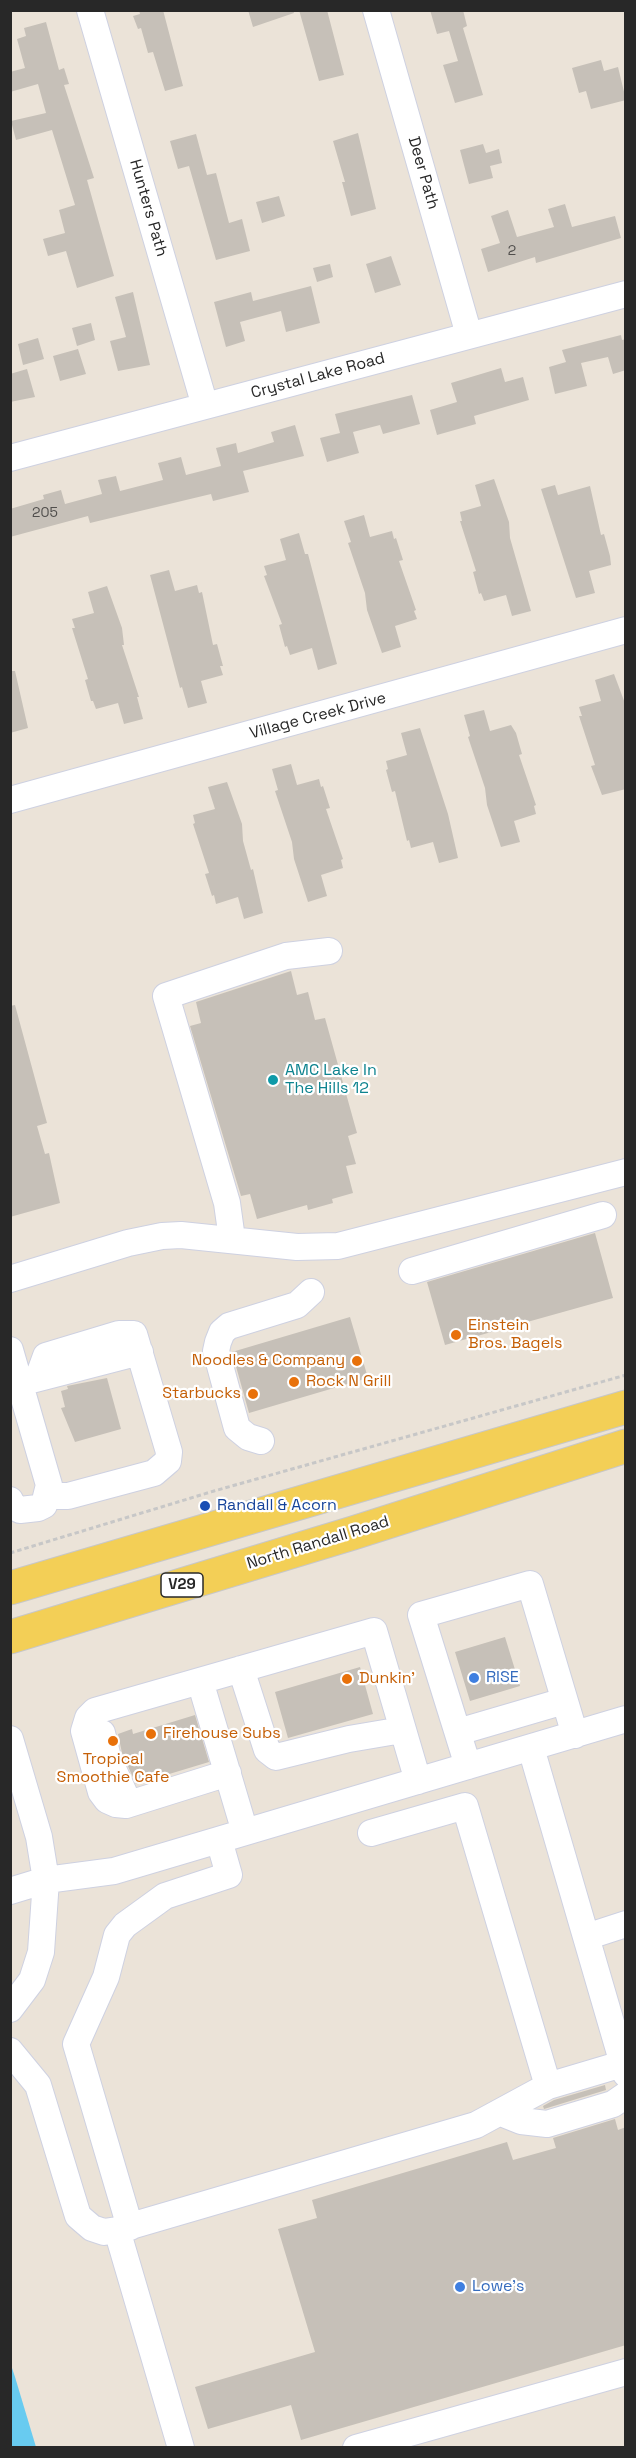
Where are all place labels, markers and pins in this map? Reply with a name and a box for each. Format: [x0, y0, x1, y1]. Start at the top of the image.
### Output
place label: AMC Lake In The Hills 12 [285, 1061, 377, 1099]
marker: AMC Lake In The Hills 12 [266, 1073, 280, 1087]
place label: Einstein Bros. Bagels [468, 1316, 562, 1354]
marker: Einstein Bros. Bagels [449, 1328, 463, 1342]
place label: Noodles & Company [192, 1351, 345, 1371]
marker: Noodles & Company [350, 1354, 364, 1368]
place label: Rock N Grill [306, 1372, 391, 1392]
marker: Rock N Grill [287, 1375, 301, 1389]
place label: Starbucks [162, 1384, 241, 1404]
marker: Starbucks [246, 1387, 260, 1401]
place label: Randall & Acorn [217, 1496, 337, 1516]
marker: Randall & Acorn [198, 1499, 212, 1513]
place label: RISE [486, 1668, 519, 1688]
place label: Dunkin' [359, 1669, 415, 1689]
marker: RISE [467, 1671, 481, 1685]
marker: Dunkin' [340, 1672, 354, 1686]
place label: Firehouse Subs [163, 1724, 281, 1744]
marker: Firehouse Subs [144, 1727, 158, 1741]
marker: Tropical Smoothie Cafe [106, 1734, 120, 1748]
place label: Tropical Smoothie Cafe [57, 1750, 169, 1788]
place label: Lowe's [472, 2277, 524, 2297]
marker: Lowe's [453, 2280, 467, 2294]

